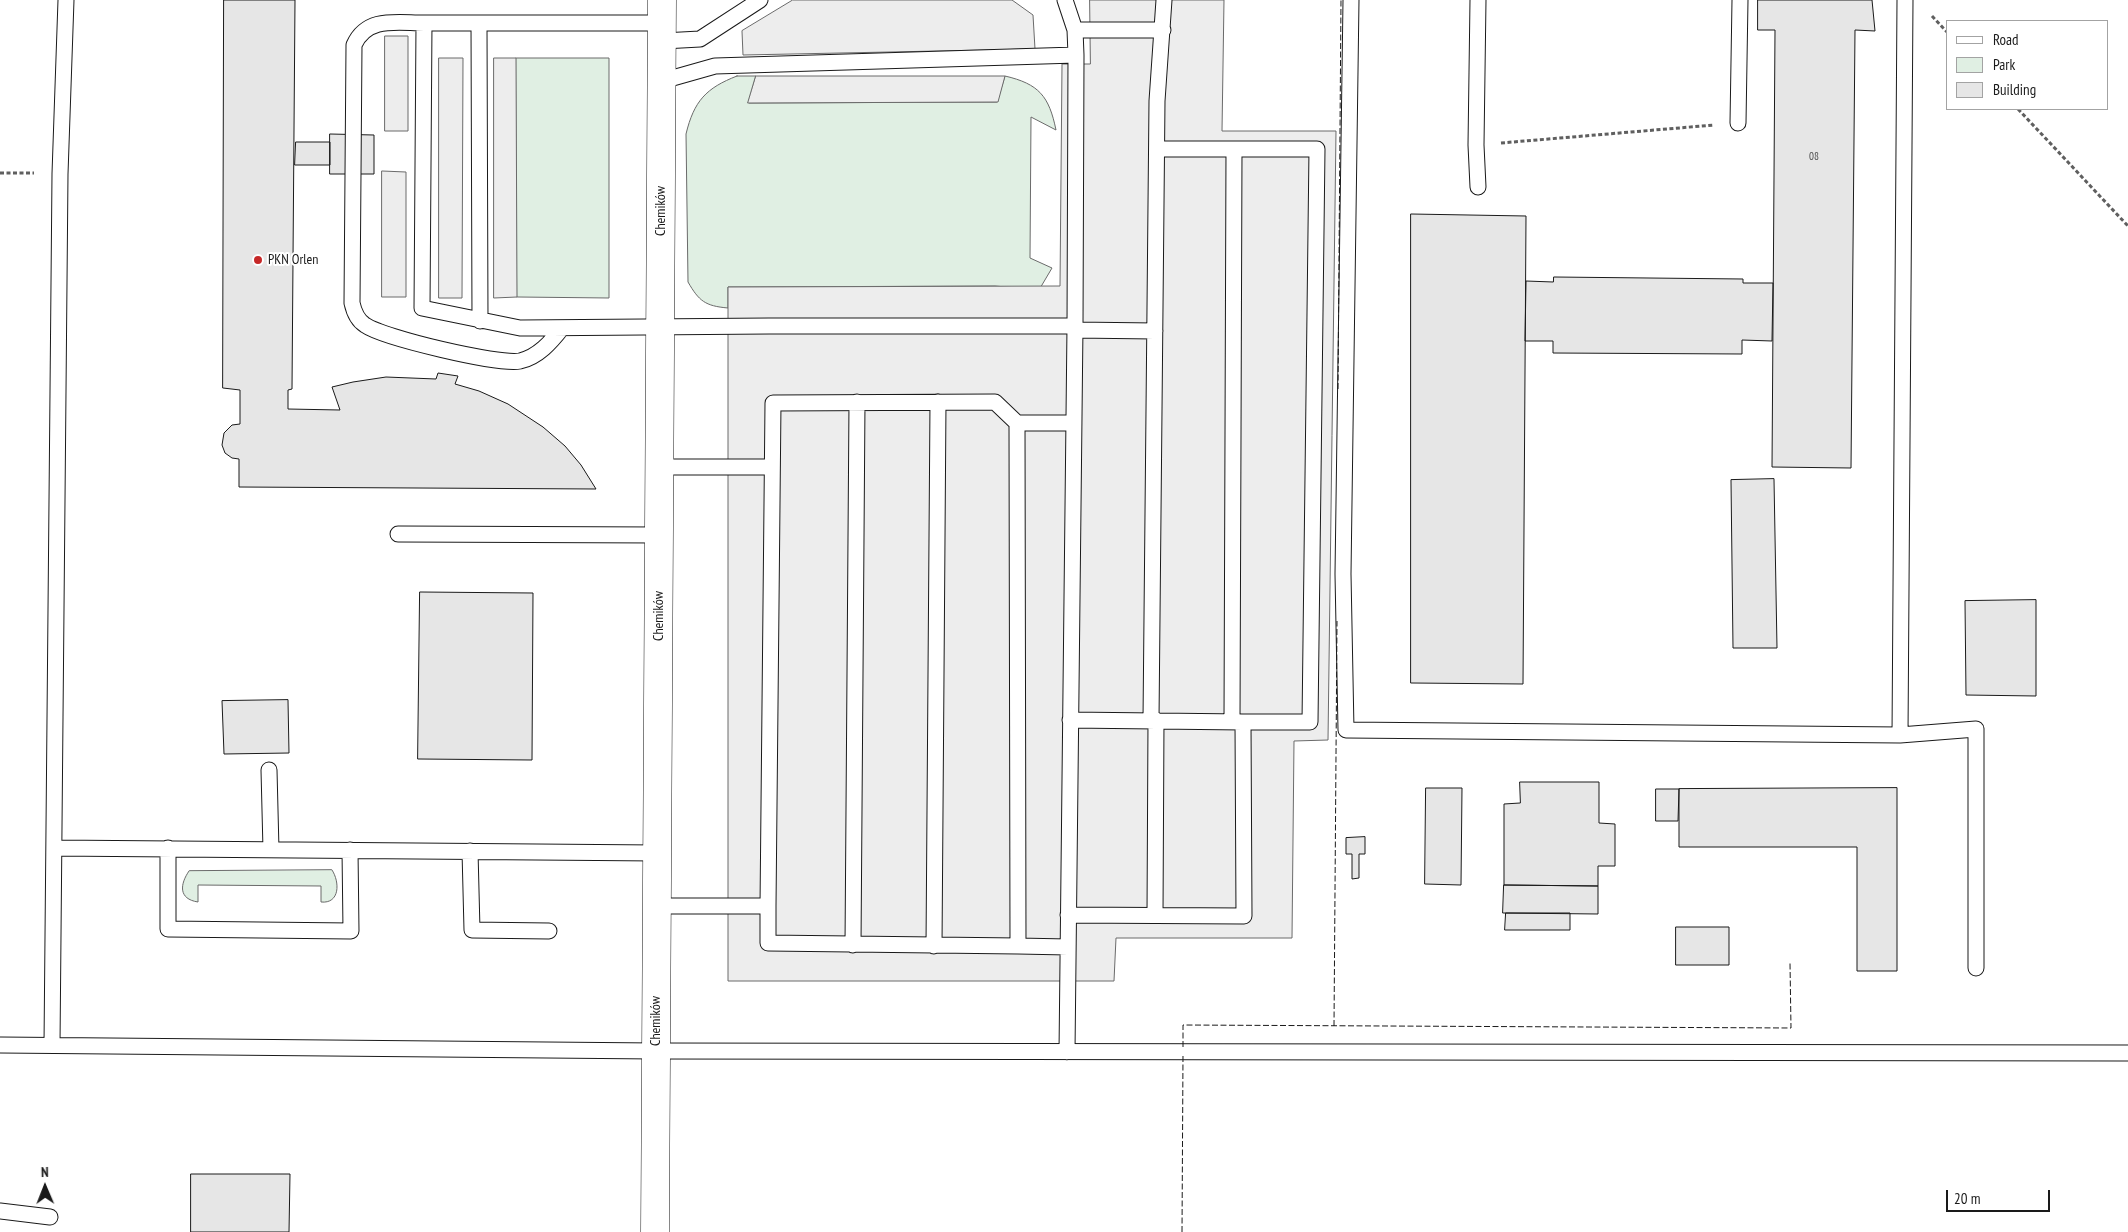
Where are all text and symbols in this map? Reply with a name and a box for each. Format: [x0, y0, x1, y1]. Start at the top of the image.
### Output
legend [1946, 20, 2108, 110]
text: Road [1993, 30, 2019, 49]
text: Park [1993, 55, 2015, 74]
text: Building [1993, 80, 2036, 99]
house number: 08 [1809, 150, 1819, 164]
street label: Chemików [653, 186, 669, 236]
place label: PKN Orlen [268, 252, 318, 268]
marker: PKN Orlen [252, 254, 264, 266]
street label: Chemików [651, 591, 667, 641]
street label: Chemików [648, 996, 664, 1046]
north arrow [20, 1162, 70, 1212]
text: N [41, 1163, 49, 1181]
scale bar [1948, 1180, 2052, 1212]
text: 20 m [1954, 1189, 1980, 1208]

